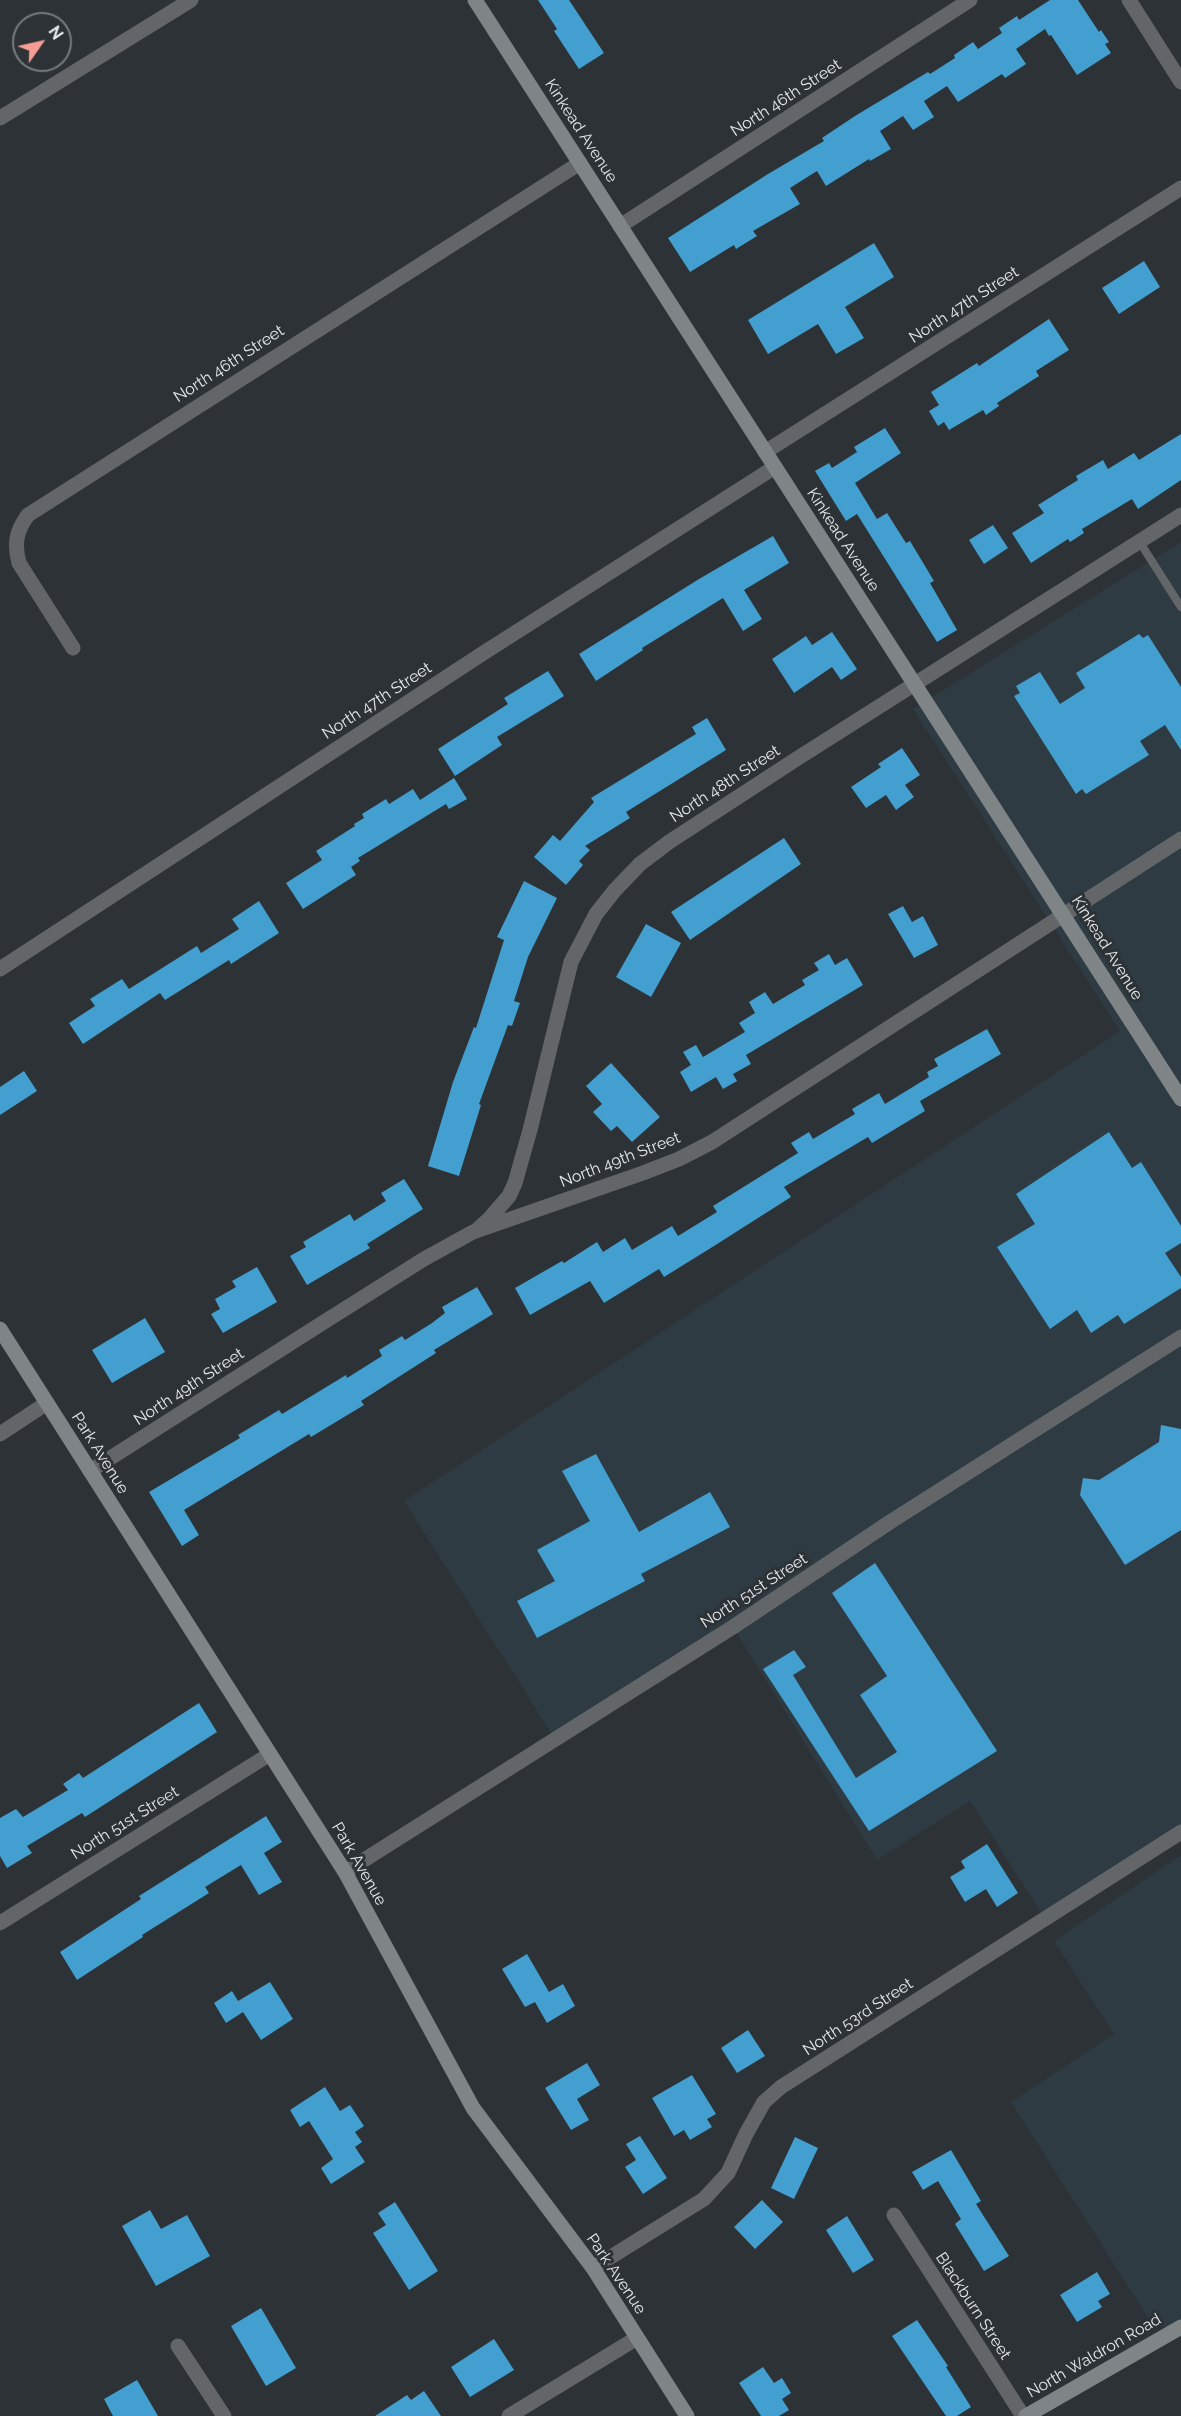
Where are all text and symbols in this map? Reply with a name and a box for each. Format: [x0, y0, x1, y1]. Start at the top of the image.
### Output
north arrow [12, 12, 72, 72]
text: N [44, 22, 67, 43]
street label: North 46th Street [727, 55, 845, 141]
street label: Kinkead Avenue [540, 76, 622, 186]
street label: North 47th Street [906, 263, 1022, 347]
street label: North 46th Street [170, 321, 288, 407]
street label: Kinkead Avenue [802, 485, 884, 595]
street label: North 47th Street [319, 659, 435, 743]
street label: North 48th Street [666, 741, 784, 827]
street label: Kinkead Avenue [1067, 892, 1147, 1004]
street label: North 49th Street [557, 1128, 683, 1192]
street label: North 49th Street [130, 1344, 248, 1430]
street label: Park Avenue [67, 1409, 133, 1497]
street label: North 51st Street [697, 1549, 811, 1633]
street label: North 51st Street [68, 1782, 182, 1864]
street label: Park Avenue [327, 1819, 391, 1909]
street label: North 53rd Street [799, 1974, 917, 2060]
street label: Park Avenue [582, 2230, 650, 2318]
street label: Blackburn Street [931, 2249, 1015, 2363]
street label: North Waldron Road [1024, 2310, 1164, 2402]

